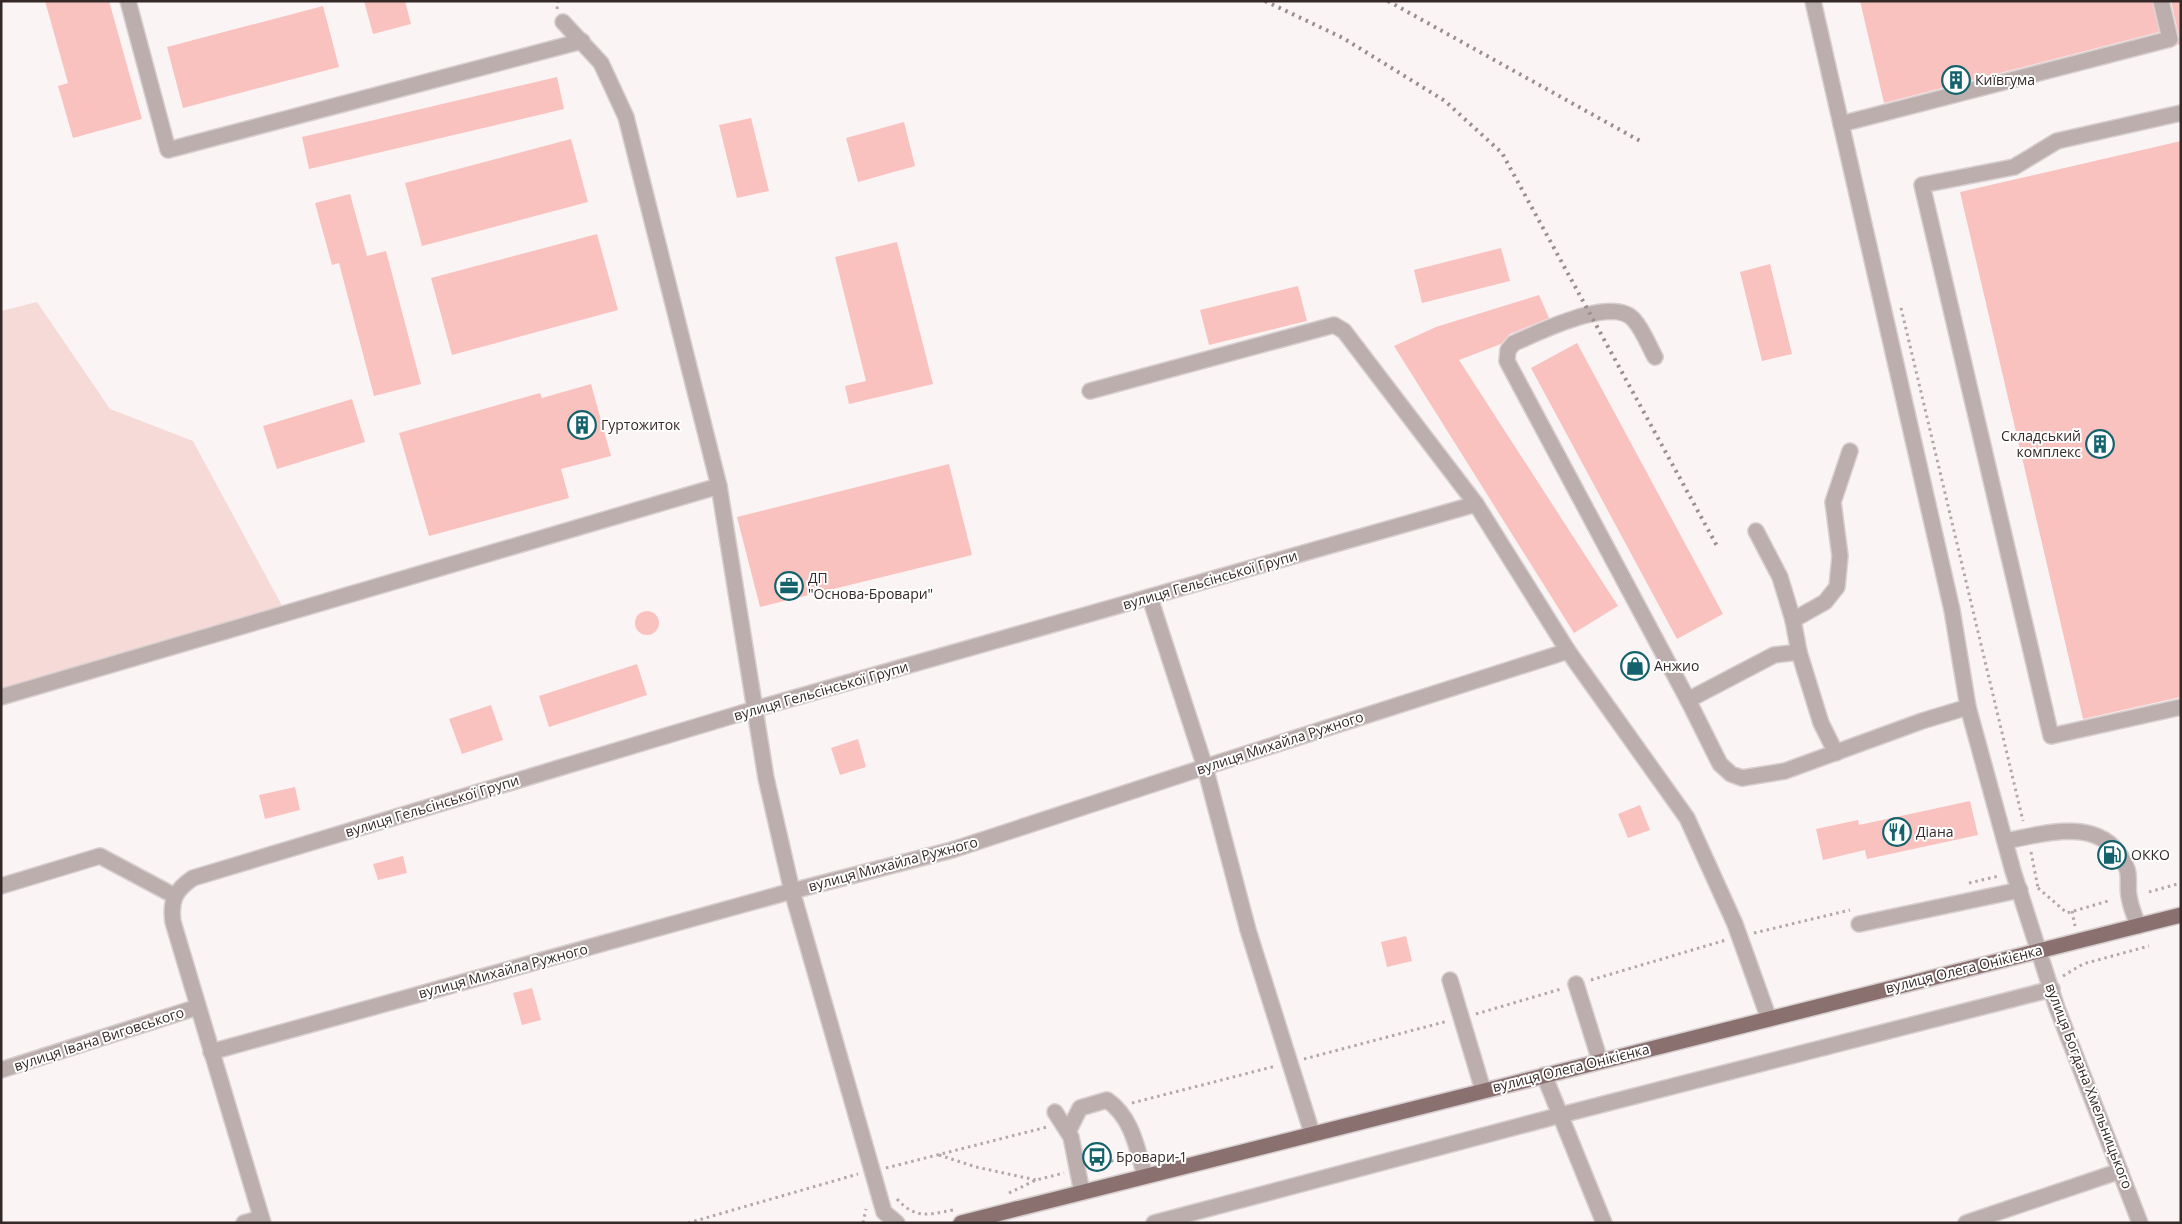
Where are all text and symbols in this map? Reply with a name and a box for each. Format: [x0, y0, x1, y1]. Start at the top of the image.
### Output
building icon: Київгума [1941, 65, 1971, 95]
place label: Київгума [1975, 70, 2035, 89]
building icon: Гуртожиток [567, 410, 597, 440]
place label: Гуртожиток [601, 415, 681, 434]
place label: Складський комплекс [2001, 426, 2081, 461]
building icon: Складський комплекс [2085, 429, 2115, 459]
street label: вулиця Гельсінської Групи [1120, 545, 1299, 614]
place label: ДП "Основа-Бровари" [808, 568, 933, 603]
office icon: ДП "Основа-Бровари" [774, 571, 804, 601]
shop icon: Анжио [1620, 651, 1650, 681]
street label: вулиця Гельсінської Групи [731, 656, 910, 725]
place label: Анжио [1654, 656, 1699, 675]
street label: вулиця Михайла Ружного [1194, 707, 1366, 779]
street label: вулиця Гельсінської Групи [343, 770, 521, 841]
restaurant icon: Діана [1882, 817, 1912, 847]
place label: Діана [1916, 822, 1954, 841]
street label: вулиця Михайла Ружного [806, 832, 980, 895]
fuel station icon: ОККО [2097, 840, 2127, 870]
place label: ОККО [2131, 845, 2170, 864]
street label: вулиця Михайла Ружного [416, 939, 590, 1002]
street label: вулиця Олега Онікієнка [1883, 940, 2044, 997]
street label: вулиця Богдана Хмельницького [2041, 980, 2138, 1191]
street label: вулиця Івана Виговського [11, 1002, 186, 1075]
street label: вулиця Олега Онікієнка [1490, 1039, 1651, 1096]
bus stop icon: Бровари-1 [1082, 1142, 1112, 1172]
place label: Бровари-1 [1116, 1147, 1187, 1166]

